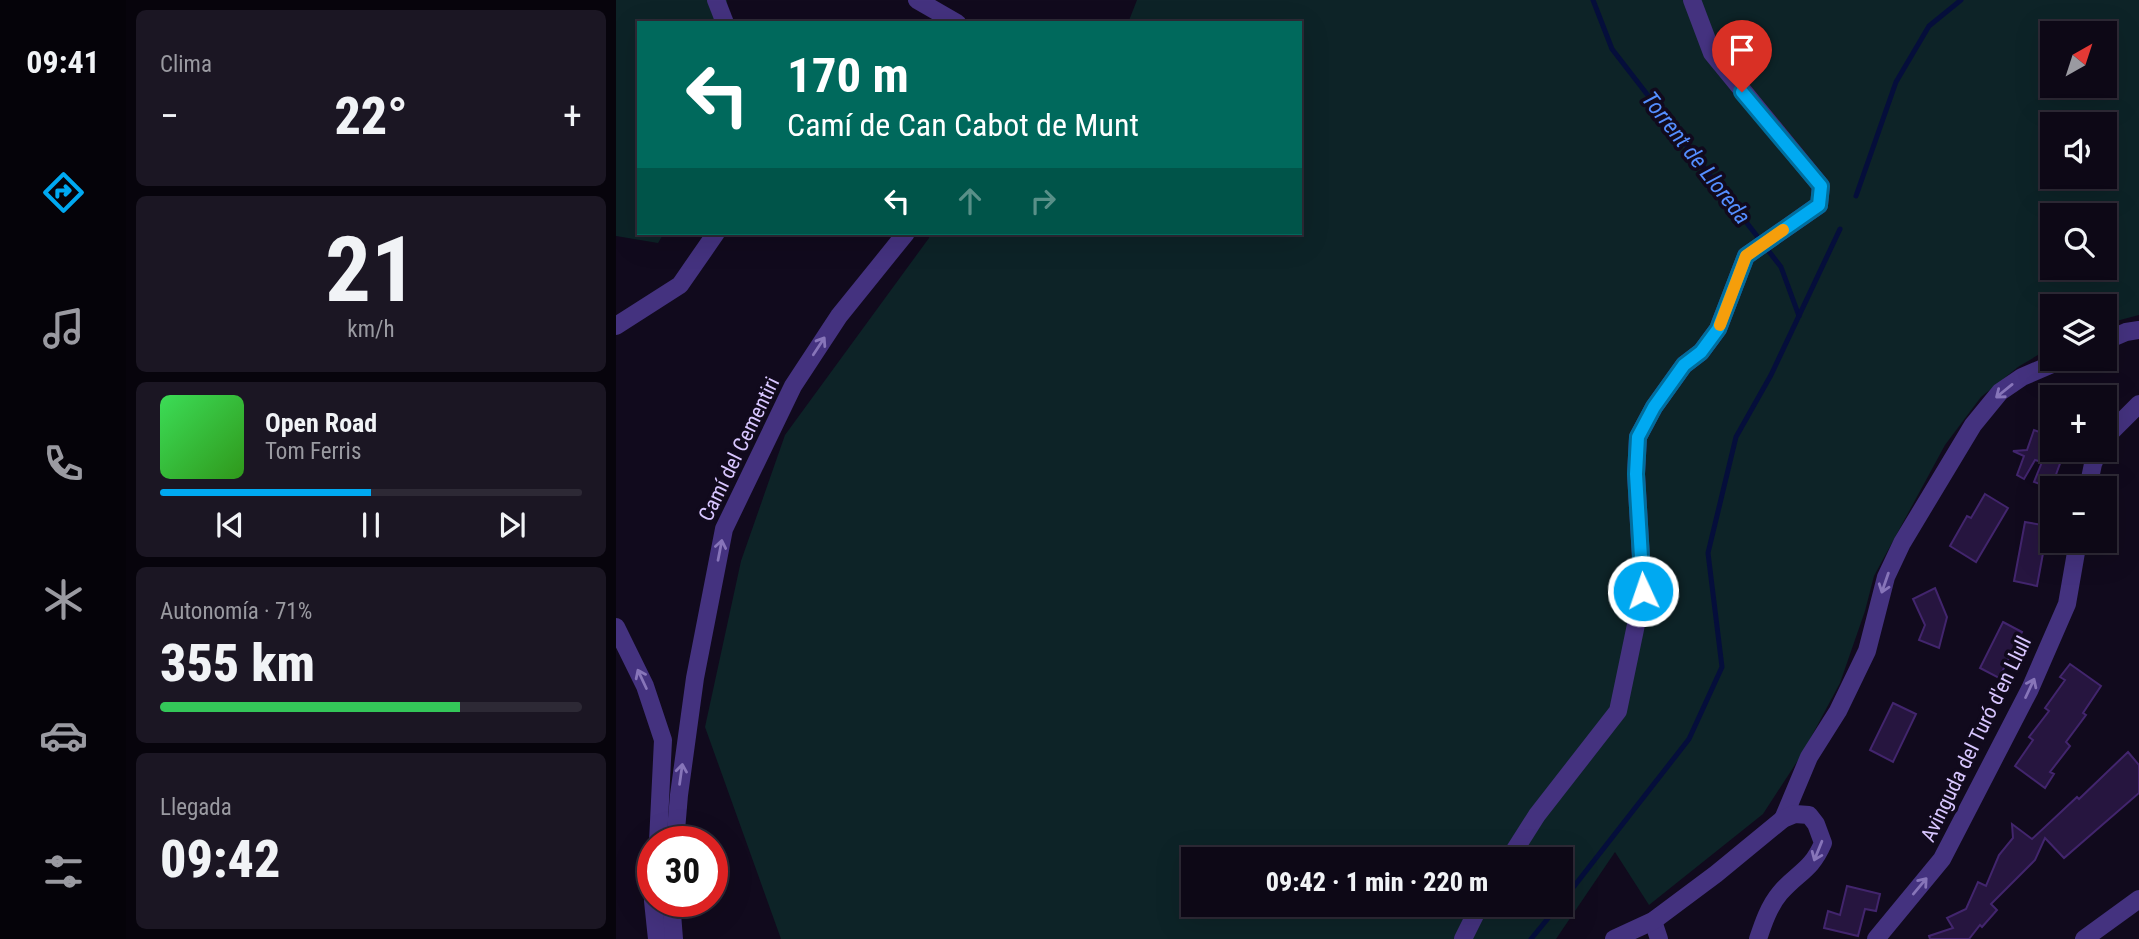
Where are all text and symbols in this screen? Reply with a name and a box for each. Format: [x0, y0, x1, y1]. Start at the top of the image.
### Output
pin [1712, 20, 1772, 92]
north arrow [2040, 21, 2118, 98]
map controls [2040, 21, 2117, 553]
icon: arrive [1723, 31, 1761, 69]
text: 09:41 [26, 43, 100, 81]
text: 170 m [787, 47, 909, 104]
icon: left [672, 49, 763, 140]
text: Clima [160, 51, 212, 78]
text: 22° [334, 86, 408, 147]
water label: Torrent de Lloreda [1636, 86, 1756, 230]
text: − [160, 94, 179, 138]
text: + [563, 94, 582, 138]
text: Camí de Can Cabot de Munt [787, 106, 1139, 144]
button: sound [2040, 112, 2117, 189]
icon: directions [39, 168, 88, 217]
icon: left [878, 182, 916, 220]
icon: ahead [951, 182, 989, 220]
icon: right [1024, 182, 1062, 220]
button: search [2040, 203, 2117, 280]
text: 21 [325, 217, 417, 323]
button: layers [2040, 294, 2117, 371]
icon: music [39, 304, 88, 353]
text: km/h [347, 316, 395, 343]
one-way arrow [812, 337, 826, 357]
street label: Camí del Cementiri [694, 373, 784, 525]
one-way arrow [1996, 383, 2014, 398]
button: + [2040, 385, 2117, 462]
text: Open Road [265, 408, 377, 438]
text: Tom Ferris [265, 438, 361, 465]
icon: phone [39, 439, 88, 488]
button: − [2040, 476, 2117, 553]
icon: previous [211, 506, 249, 544]
icon: pause [352, 506, 390, 544]
icon: next [493, 506, 531, 544]
one-way arrow [713, 539, 727, 562]
position arrow [1606, 554, 1680, 628]
one-way arrow [1878, 571, 1890, 593]
icon: climate [39, 575, 88, 624]
text: Autonomía · 71% [160, 598, 312, 625]
street label: Avinguda del Turó d'en Llull [1916, 632, 2036, 846]
text: 355 km [160, 633, 315, 694]
one-way arrow [634, 669, 647, 690]
one-way arrow [2024, 678, 2037, 699]
icon: car [39, 711, 88, 760]
one-way arrow [675, 763, 688, 786]
text: Llegada [160, 794, 232, 821]
speed limit sign: 30 [637, 826, 728, 917]
text: 09:42 [160, 829, 280, 890]
one-way arrow [1810, 840, 1823, 861]
icon: filters [39, 847, 88, 896]
text: 09:42 · 1 min · 220 m [1266, 867, 1488, 897]
one-way arrow [1912, 878, 1928, 896]

